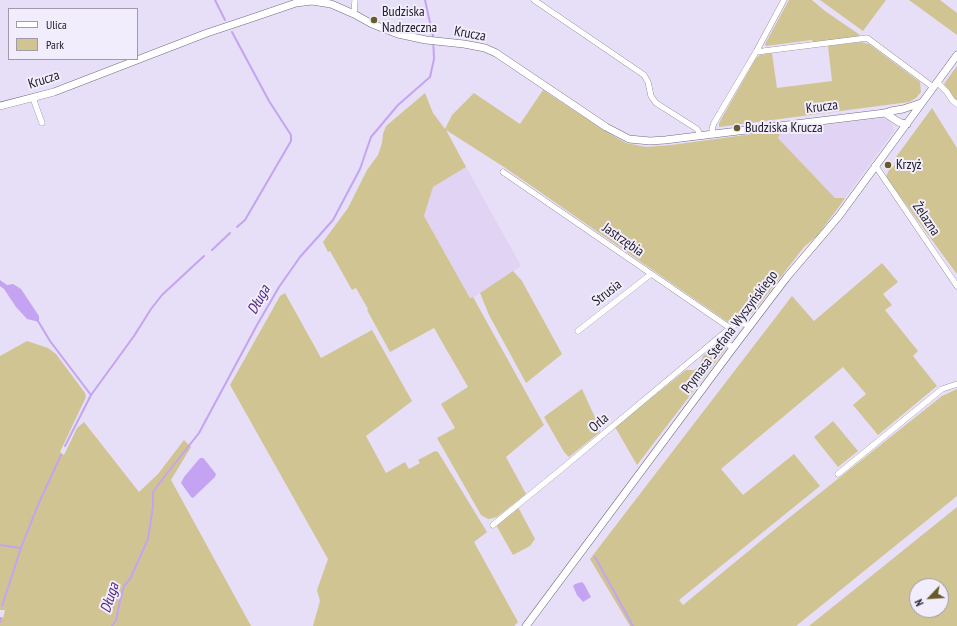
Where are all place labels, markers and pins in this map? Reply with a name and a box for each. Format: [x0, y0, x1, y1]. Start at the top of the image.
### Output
place label: Budziska Nadrzeczna [382, 4, 437, 36]
marker: Budziska Nadrzeczna [369, 15, 379, 25]
place label: Budziska Krucza [745, 120, 823, 136]
marker: Budziska Krucza [732, 123, 742, 133]
place label: Krzyż [896, 157, 922, 173]
marker: Krzyż [883, 160, 893, 170]

